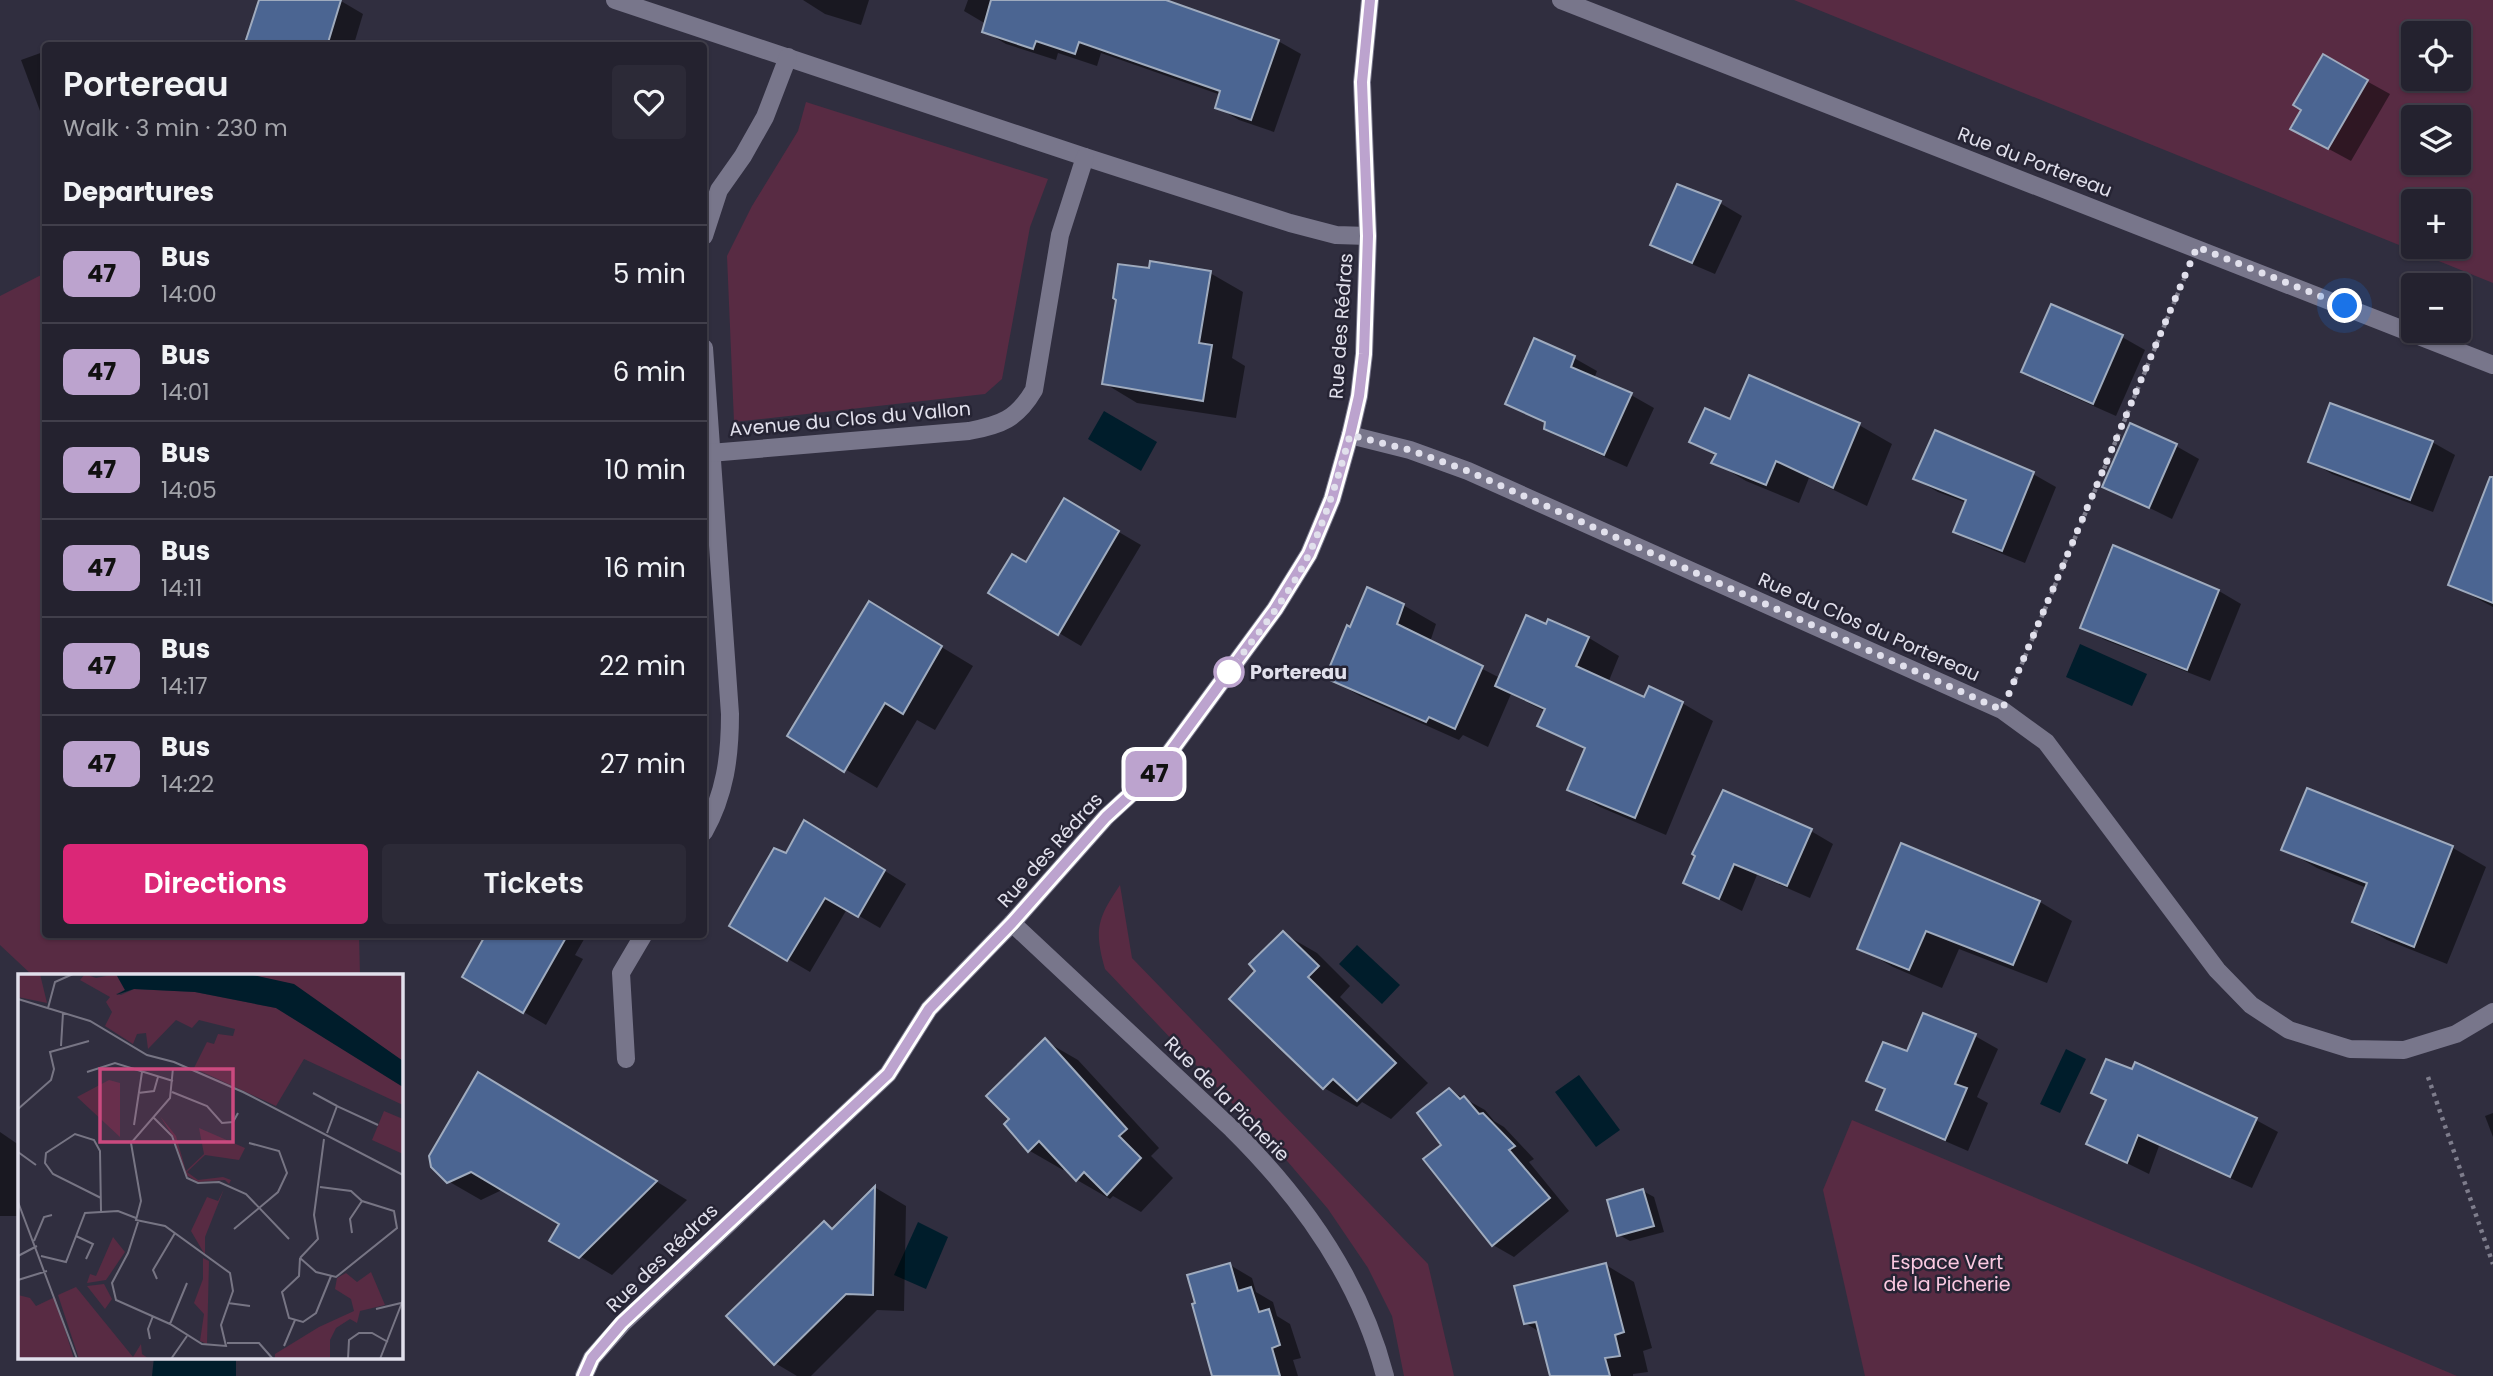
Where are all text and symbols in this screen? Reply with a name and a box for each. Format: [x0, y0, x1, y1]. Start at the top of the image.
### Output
map controls [2401, 21, 2471, 343]
button: locate [2401, 21, 2471, 91]
text: Portereau [63, 61, 229, 108]
button: heart [612, 65, 686, 139]
button: layers [2401, 105, 2471, 175]
text: Walk · 3 min · 230 m [63, 112, 288, 144]
street label: Rue du Portereau [1954, 120, 2116, 204]
text: Departures [63, 174, 214, 210]
button: + [2401, 189, 2471, 259]
text: Bus [161, 239, 210, 275]
street label: Rue des Rédras [1322, 252, 1360, 400]
text: 5 min [613, 256, 686, 292]
text: 47 [87, 257, 116, 290]
button: − [2401, 273, 2471, 343]
text: 14:00 [161, 278, 217, 310]
your location [2327, 288, 2362, 323]
text: Bus [161, 337, 210, 373]
text: 6 min [613, 354, 686, 390]
text: 47 [87, 355, 116, 388]
text: 14:01 [161, 376, 210, 408]
street label: Avenue du Clos du Vallon [728, 395, 972, 443]
text: Bus [161, 435, 210, 471]
text: 10 min [605, 452, 686, 488]
text: 47 [87, 453, 116, 486]
text: 14:05 [161, 474, 217, 506]
text: Bus [161, 533, 210, 569]
text: 16 min [604, 550, 686, 586]
text: 47 [87, 551, 116, 584]
street label: Rue du Clos du Portereau [1754, 566, 1984, 688]
text: 14:11 [161, 572, 202, 604]
text: Bus [161, 631, 210, 667]
text: 22 min [599, 648, 686, 684]
text: 47 [87, 649, 116, 682]
marker: Portereau [1214, 657, 1244, 687]
place label: Portereau [1250, 659, 1347, 686]
text: 14:17 [161, 670, 208, 702]
text: Bus [161, 729, 210, 765]
text: 27 min [600, 746, 686, 782]
text: 47 [87, 747, 116, 780]
line badge: 47 [1122, 751, 1186, 797]
text: 47 [1139, 757, 1169, 790]
text: 14:22 [161, 768, 214, 800]
street label: Rue des Rédras [991, 787, 1109, 913]
button: Directions [63, 844, 368, 924]
button: Tickets [382, 844, 686, 924]
inset map [18, 974, 402, 1358]
street label: Rue de la Picherie [1158, 1030, 1296, 1168]
street label: Rue des Rédras [600, 1198, 724, 1318]
park label: Espace Vert de la Picherie [1884, 1249, 2010, 1298]

